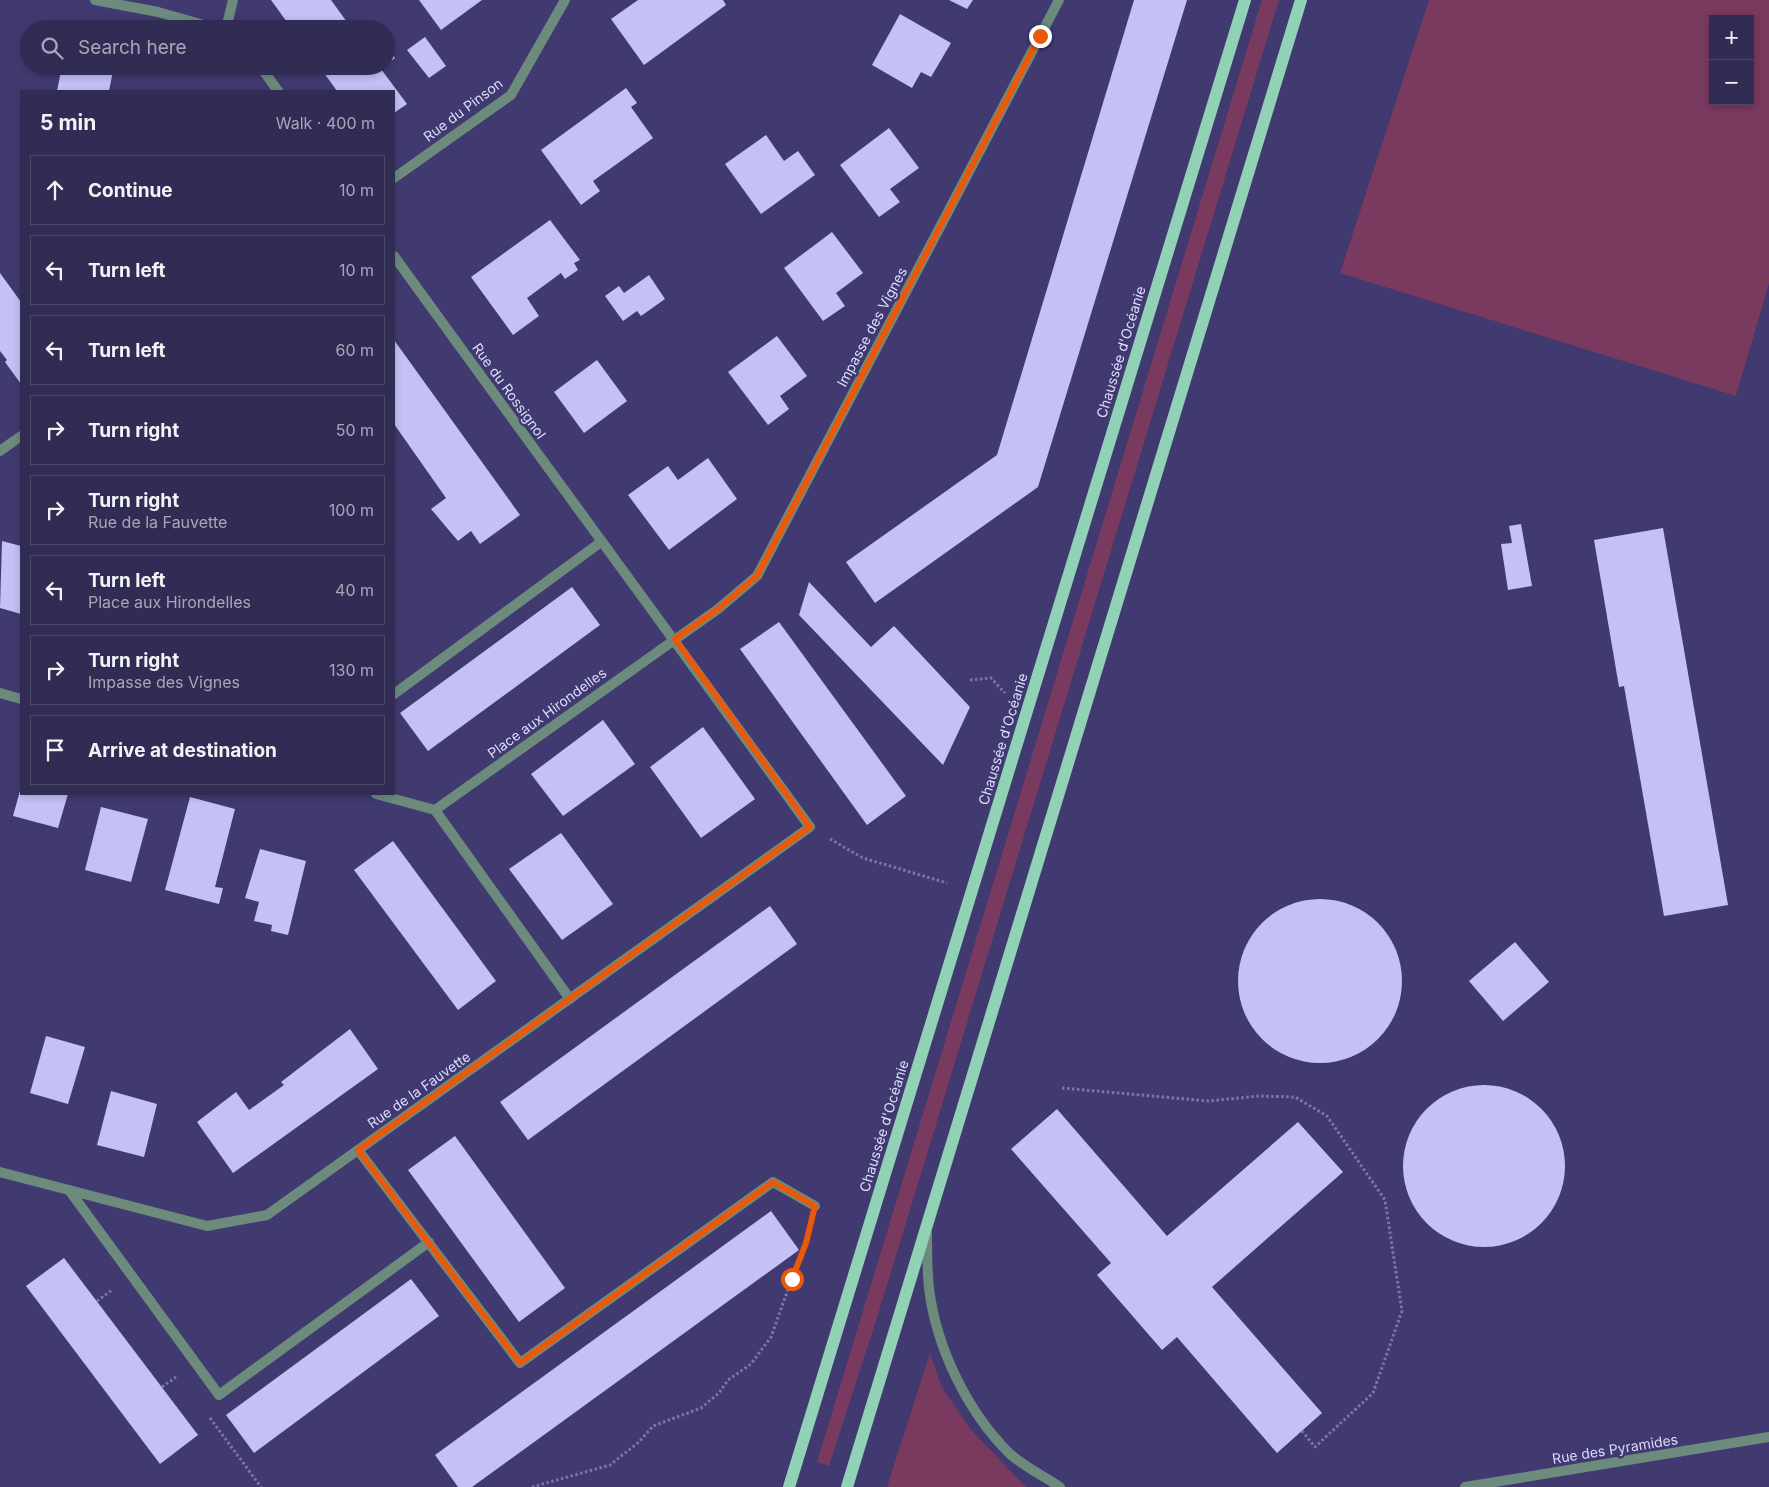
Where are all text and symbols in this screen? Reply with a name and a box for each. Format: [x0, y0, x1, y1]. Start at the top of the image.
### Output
map controls [1709, 15, 1754, 105]
button: + [1709, 15, 1754, 60]
search box [20, 20, 395, 75]
route end [1029, 25, 1052, 48]
icon: search [38, 34, 66, 62]
text: Search here [78, 36, 187, 59]
button: − [1709, 60, 1754, 105]
street label: Rue du Pinson [420, 74, 506, 145]
text: 5 min [40, 110, 96, 135]
text: Walk · 400 m [276, 113, 375, 133]
icon: ahead [41, 176, 69, 204]
text: Continue [88, 179, 173, 202]
text: 10 m [339, 180, 374, 200]
icon: left [41, 256, 69, 284]
text: Turn left [88, 259, 166, 282]
text: 10 m [339, 260, 374, 280]
street label: Impasse des Vignes [833, 264, 910, 389]
street label: Chaussée d'Océanie [1092, 284, 1149, 420]
icon: left [41, 336, 69, 364]
text: Turn left [88, 339, 166, 362]
text: 60 m [335, 340, 374, 360]
street label: Rue du Rossignol [469, 340, 550, 442]
icon: right [41, 416, 69, 444]
text: Turn right [88, 419, 179, 442]
text: 50 m [336, 420, 374, 440]
text: Turn right [88, 489, 179, 512]
icon: right [41, 496, 69, 524]
text: 100 m [329, 500, 374, 520]
text: Rue de la Fauvette [88, 512, 227, 532]
text: Turn left [88, 569, 166, 592]
icon: left [41, 576, 69, 604]
text: 40 m [335, 580, 374, 600]
text: Place aux Hirondelles [88, 592, 251, 612]
text: Turn right [88, 649, 179, 672]
icon: right [41, 656, 69, 684]
text: 130 m [329, 660, 374, 680]
street label: Place aux Hirondelles [484, 664, 609, 761]
street label: Chaussée d'Océanie [974, 671, 1031, 807]
text: Impasse des Vignes [88, 672, 240, 692]
icon: arrive [41, 736, 69, 764]
text: Arrive at destination [88, 739, 277, 762]
street label: Rue de la Fauvette [364, 1048, 474, 1132]
street label: Chaussée d'Océanie [855, 1058, 912, 1194]
route start [781, 1268, 804, 1291]
street label: Rue des Pyramides [1551, 1430, 1679, 1467]

